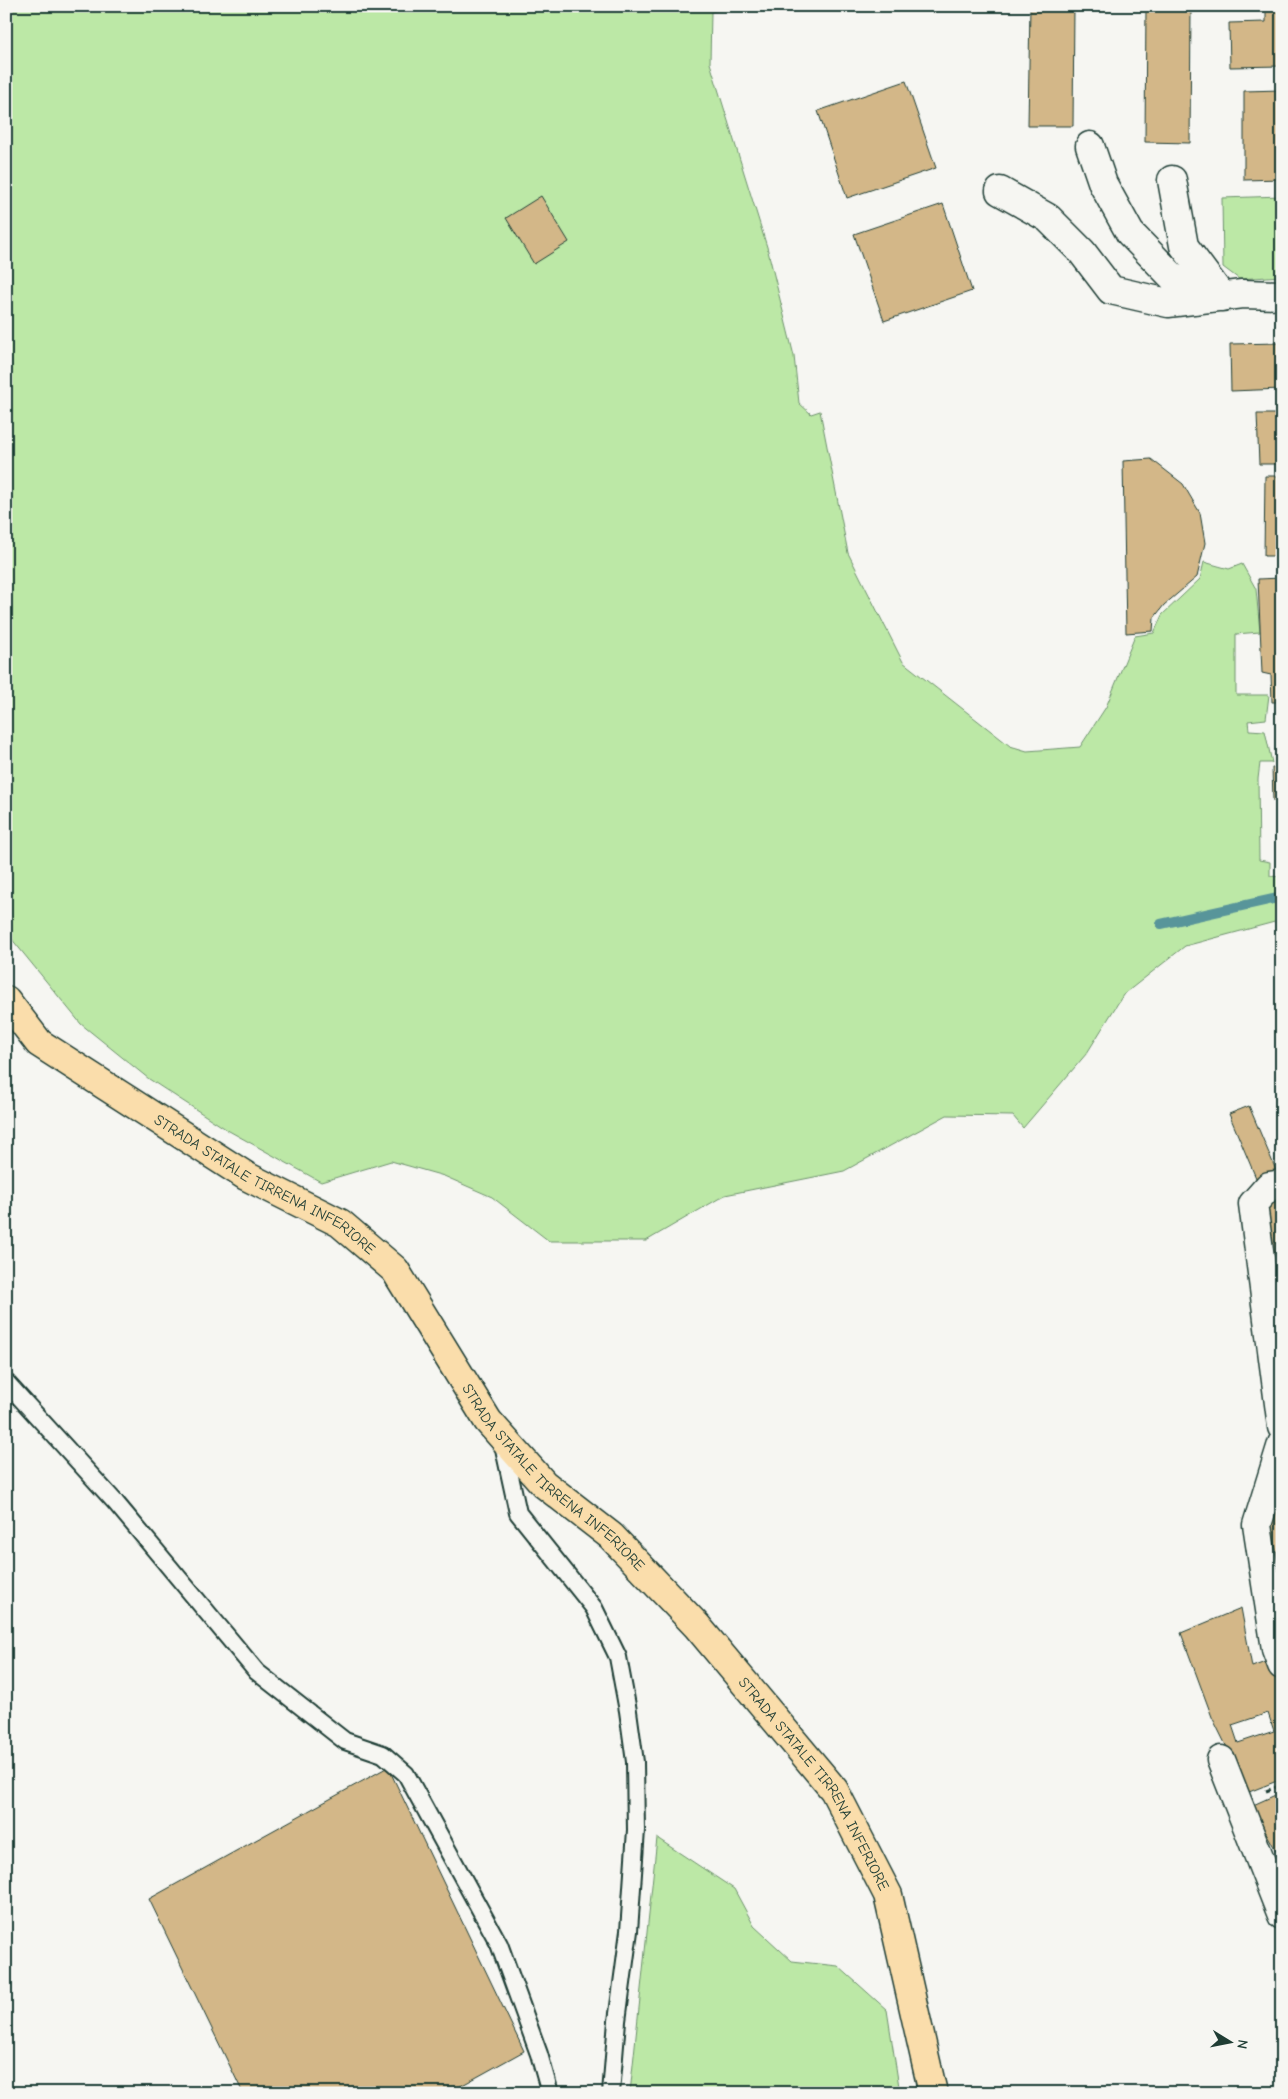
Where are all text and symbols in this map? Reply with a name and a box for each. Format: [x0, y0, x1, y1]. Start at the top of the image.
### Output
street label: STRADA STATALE TIRRENA INFERIORE [151, 1110, 379, 1258]
street label: STRADA STATALE TIRRENA INFERIORE [458, 1380, 649, 1575]
street label: STRADA STATALE TIRRENA INFERIORE [735, 1673, 893, 1893]
north arrow [1206, 2016, 1256, 2066]
text: N [1233, 2038, 1251, 2050]

